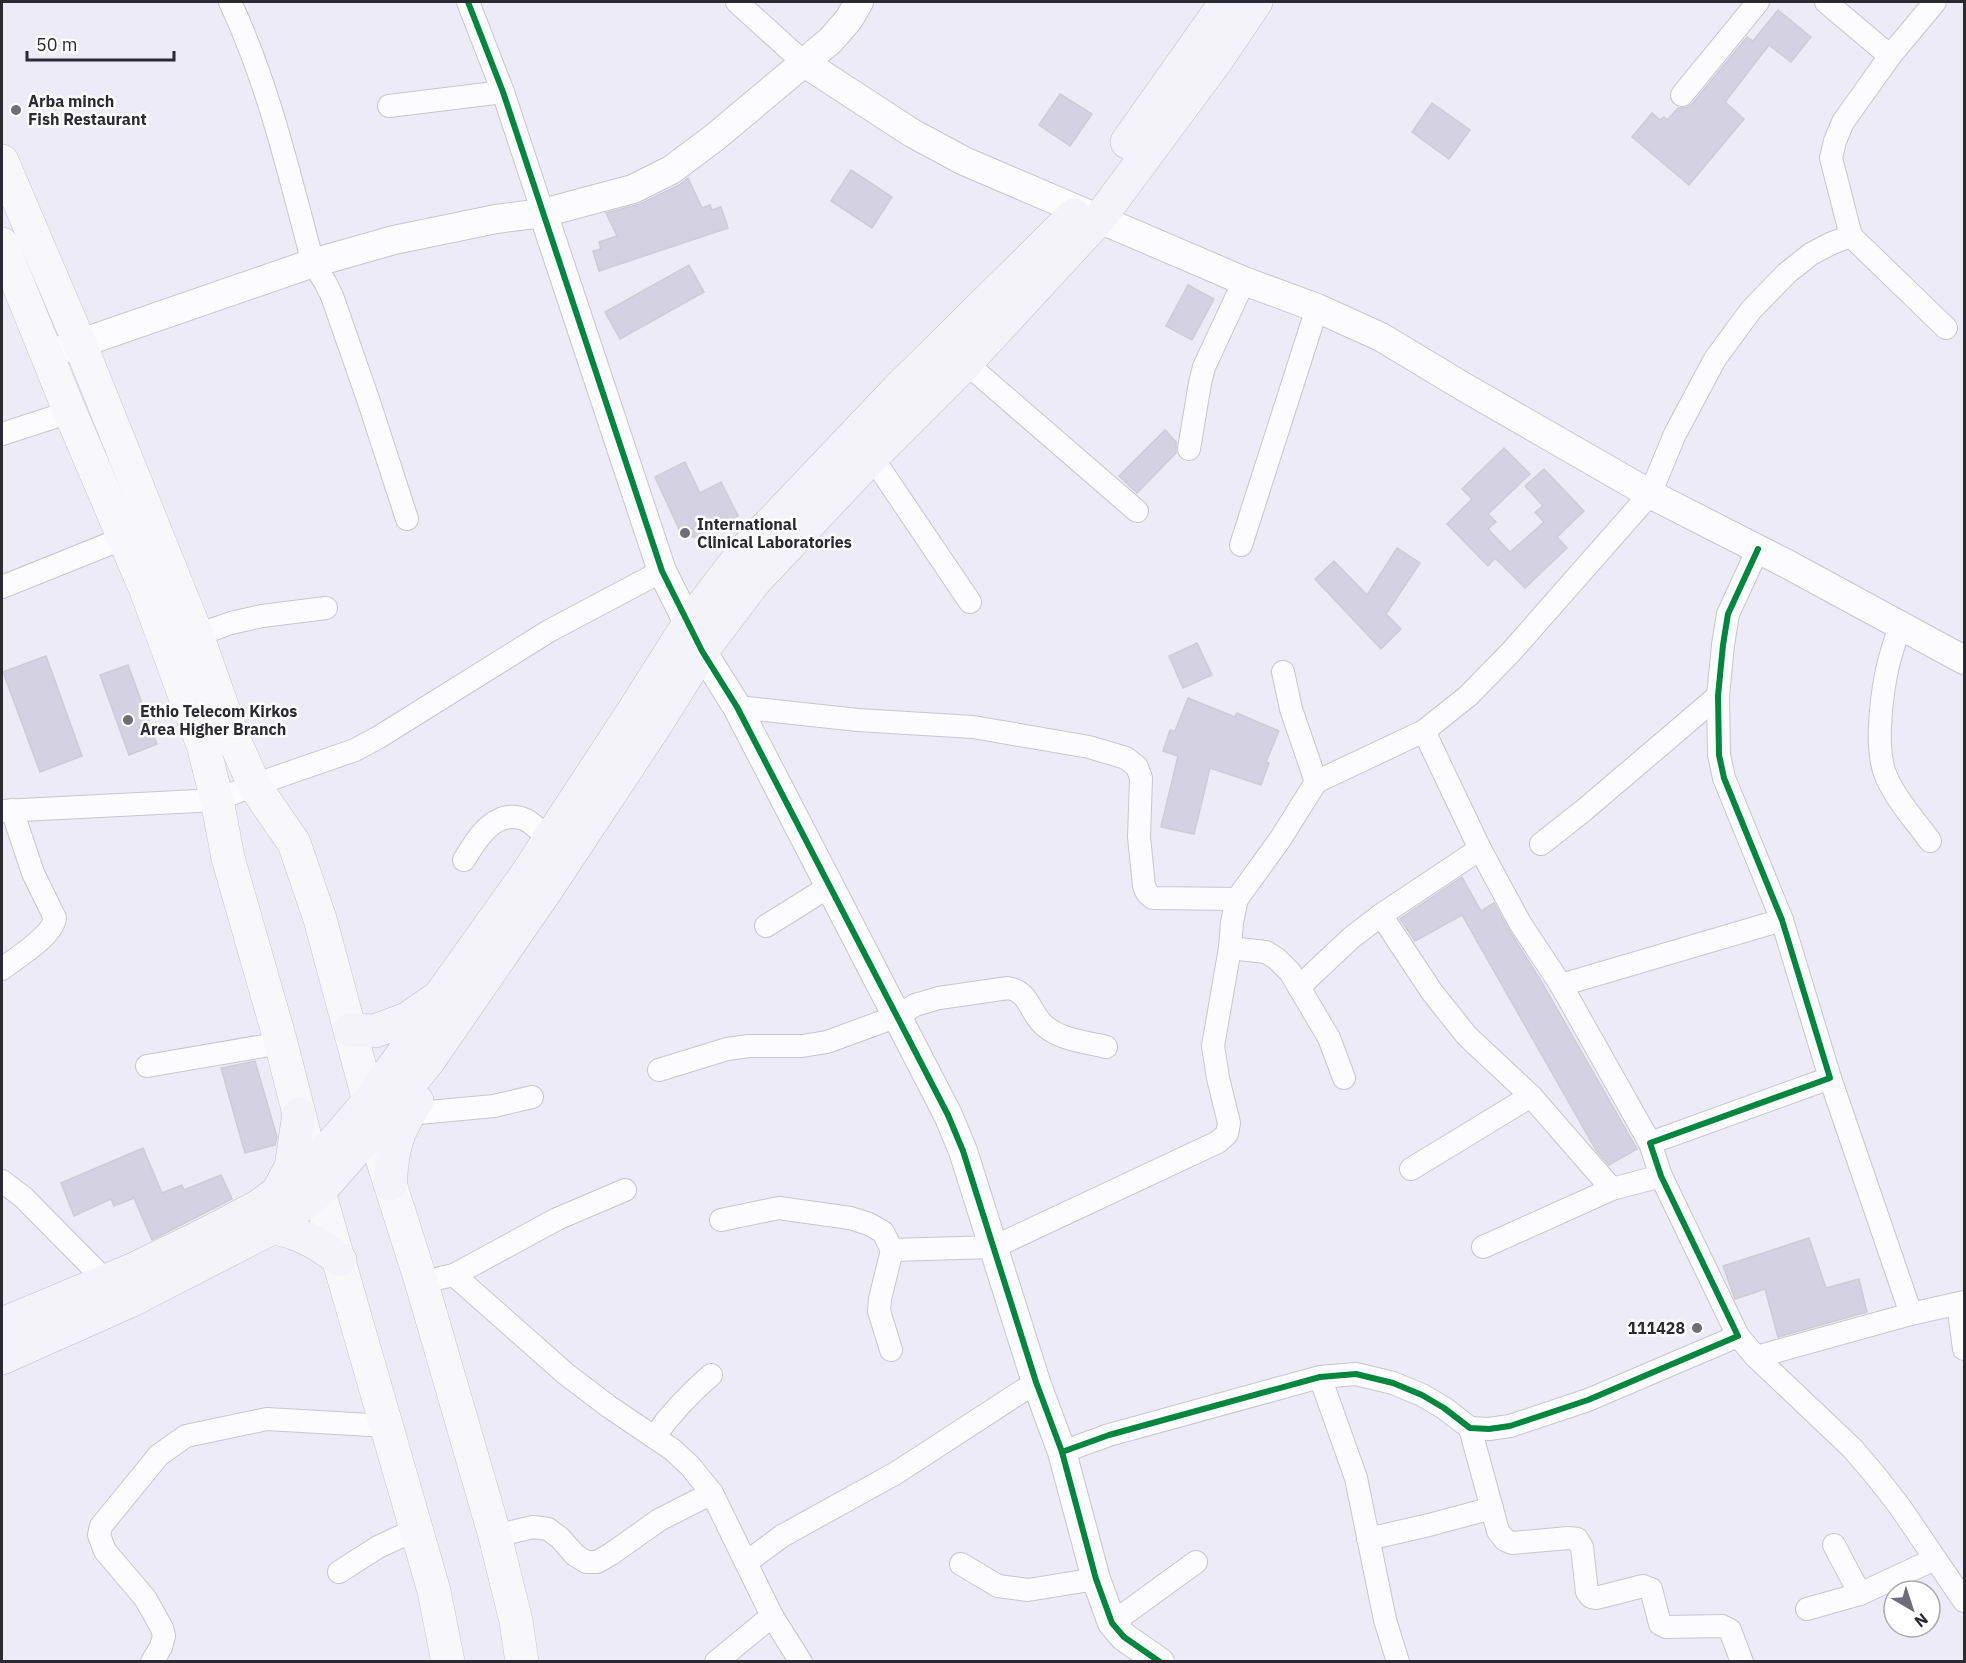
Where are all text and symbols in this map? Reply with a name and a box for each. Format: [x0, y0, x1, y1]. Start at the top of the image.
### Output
scale bar [27, 24, 174, 62]
text: 50 m [36, 33, 78, 56]
place label: Arba minch Fish Restaurant [28, 91, 147, 129]
marker: Arba minch Fish Restaurant [9, 103, 23, 117]
place label: International Clinical Laboratories [697, 514, 852, 552]
marker: International Clinical Laboratories [678, 526, 692, 540]
place label: Ethio Telecom Kirkos Area Higher Branch [140, 701, 297, 739]
marker: Ethio Telecom Kirkos Area Higher Branch [121, 713, 135, 727]
place label: 111428 [1627, 1318, 1685, 1338]
marker: 111428 [1690, 1321, 1704, 1335]
north arrow [1882, 1579, 1942, 1639]
text: N [1911, 1609, 1932, 1632]

